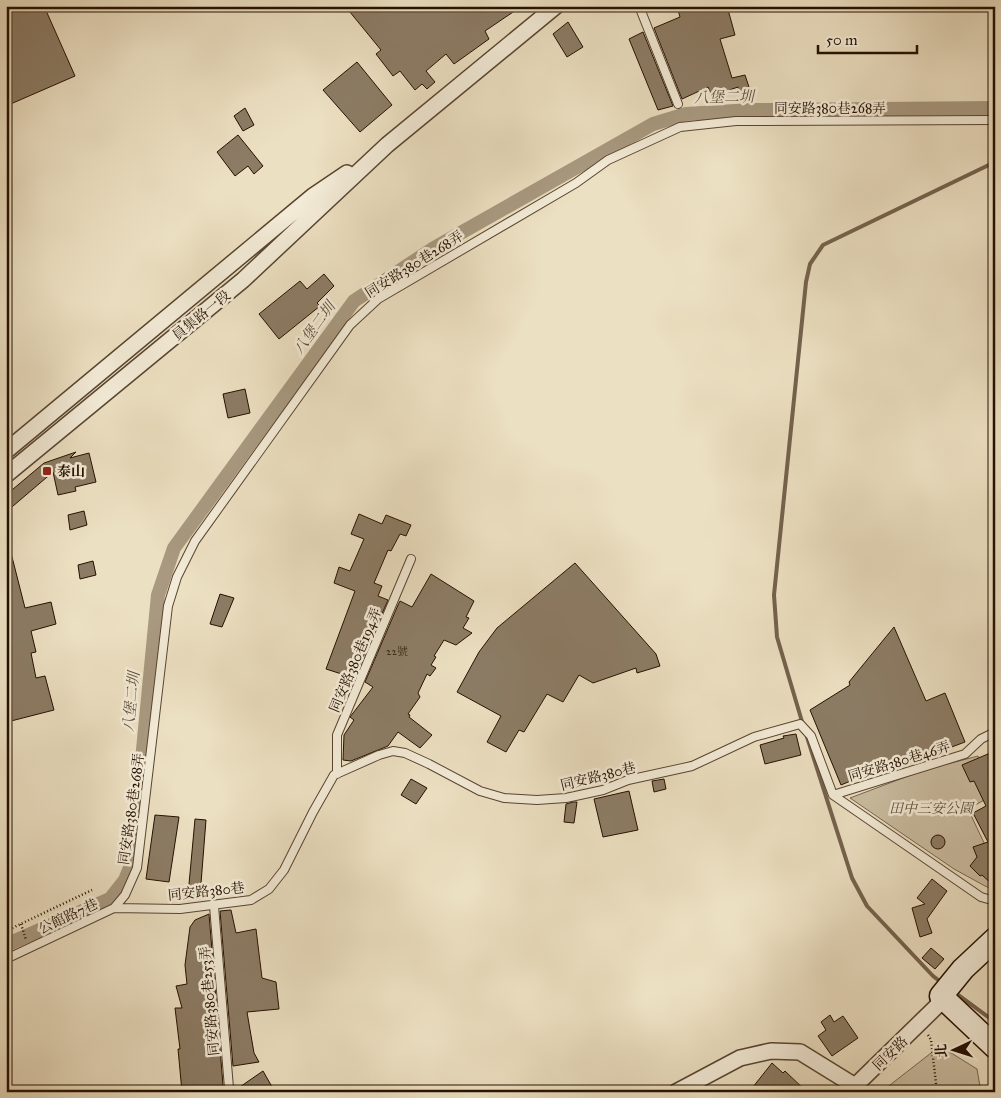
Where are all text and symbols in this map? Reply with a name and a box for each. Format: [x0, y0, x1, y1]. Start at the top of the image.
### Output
scale bar [818, 22, 917, 54]
text: 50 m [826, 31, 858, 49]
water label: 八堡二圳 [694, 87, 757, 107]
street label: 同安路380巷268弄 [774, 100, 886, 117]
street label: 同安路380巷268弄 [362, 227, 467, 301]
street label: 員集路一段 [169, 287, 234, 344]
water label: 八堡二圳 [289, 296, 341, 358]
place label: 泰山 [57, 463, 85, 480]
marker: 泰山 [41, 465, 53, 477]
street label: 同安路380巷194弄 [326, 605, 385, 715]
house number: 22號 [386, 645, 408, 658]
water label: 八堡二圳 [119, 668, 143, 733]
street label: 同安路380巷46弄 [846, 738, 952, 785]
street label: 同安路380巷268弄 [115, 752, 148, 866]
street label: 同安路380巷 [559, 759, 638, 794]
park label: 田中三安公園 [889, 800, 975, 817]
street label: 同安路380巷 [167, 879, 245, 904]
street label: 公館路7巷 [36, 895, 101, 938]
street label: 同安路380巷253弄 [196, 945, 223, 1057]
north arrow [928, 1026, 978, 1076]
street label: 同安路 [869, 1033, 911, 1074]
text: 北 [933, 1043, 950, 1058]

